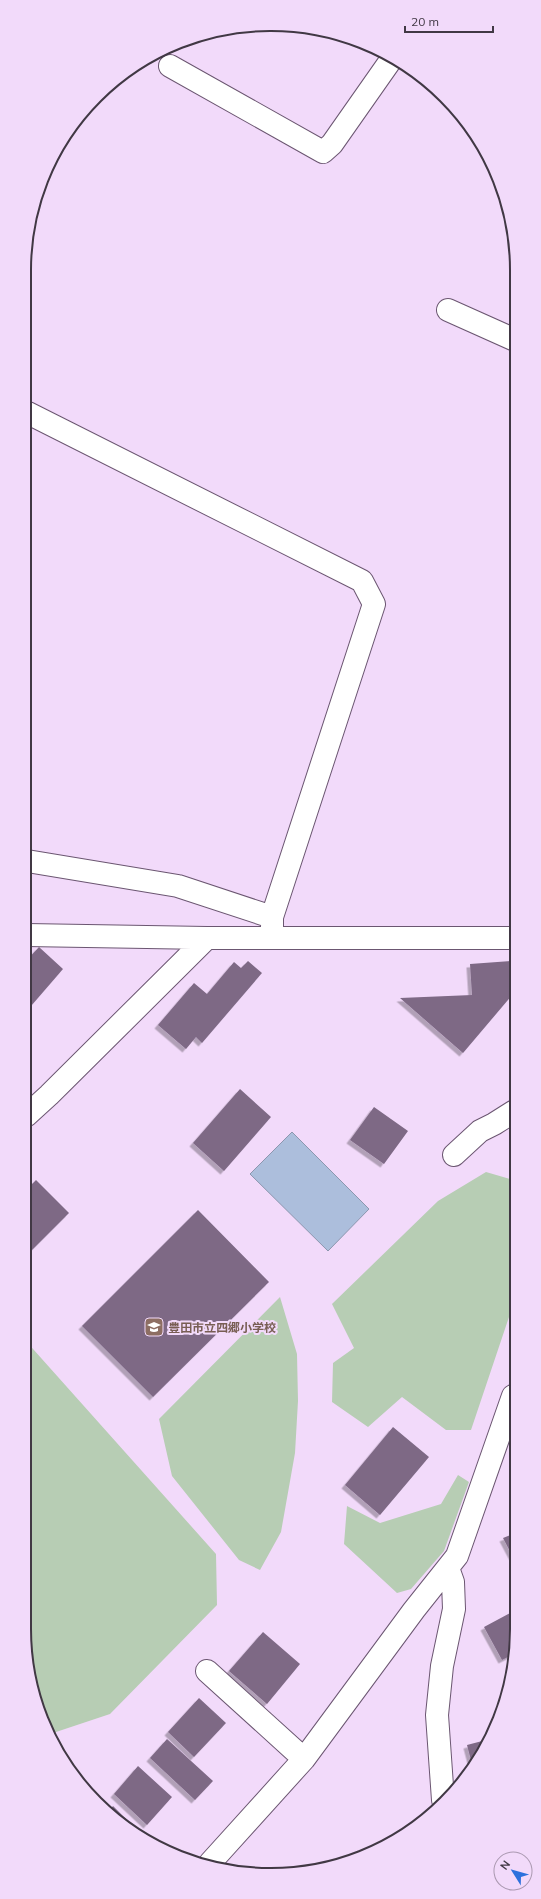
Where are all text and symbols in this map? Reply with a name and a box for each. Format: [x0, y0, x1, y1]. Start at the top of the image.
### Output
scale bar [405, 8, 493, 34]
text: 20 m [411, 14, 439, 29]
school or university icon: 豊田市立四郷小学校 [143, 1316, 165, 1338]
place label: 豊田市立四郷小学校 [168, 1320, 276, 1335]
north arrow [493, 1851, 533, 1891]
text: N [497, 1857, 513, 1873]

